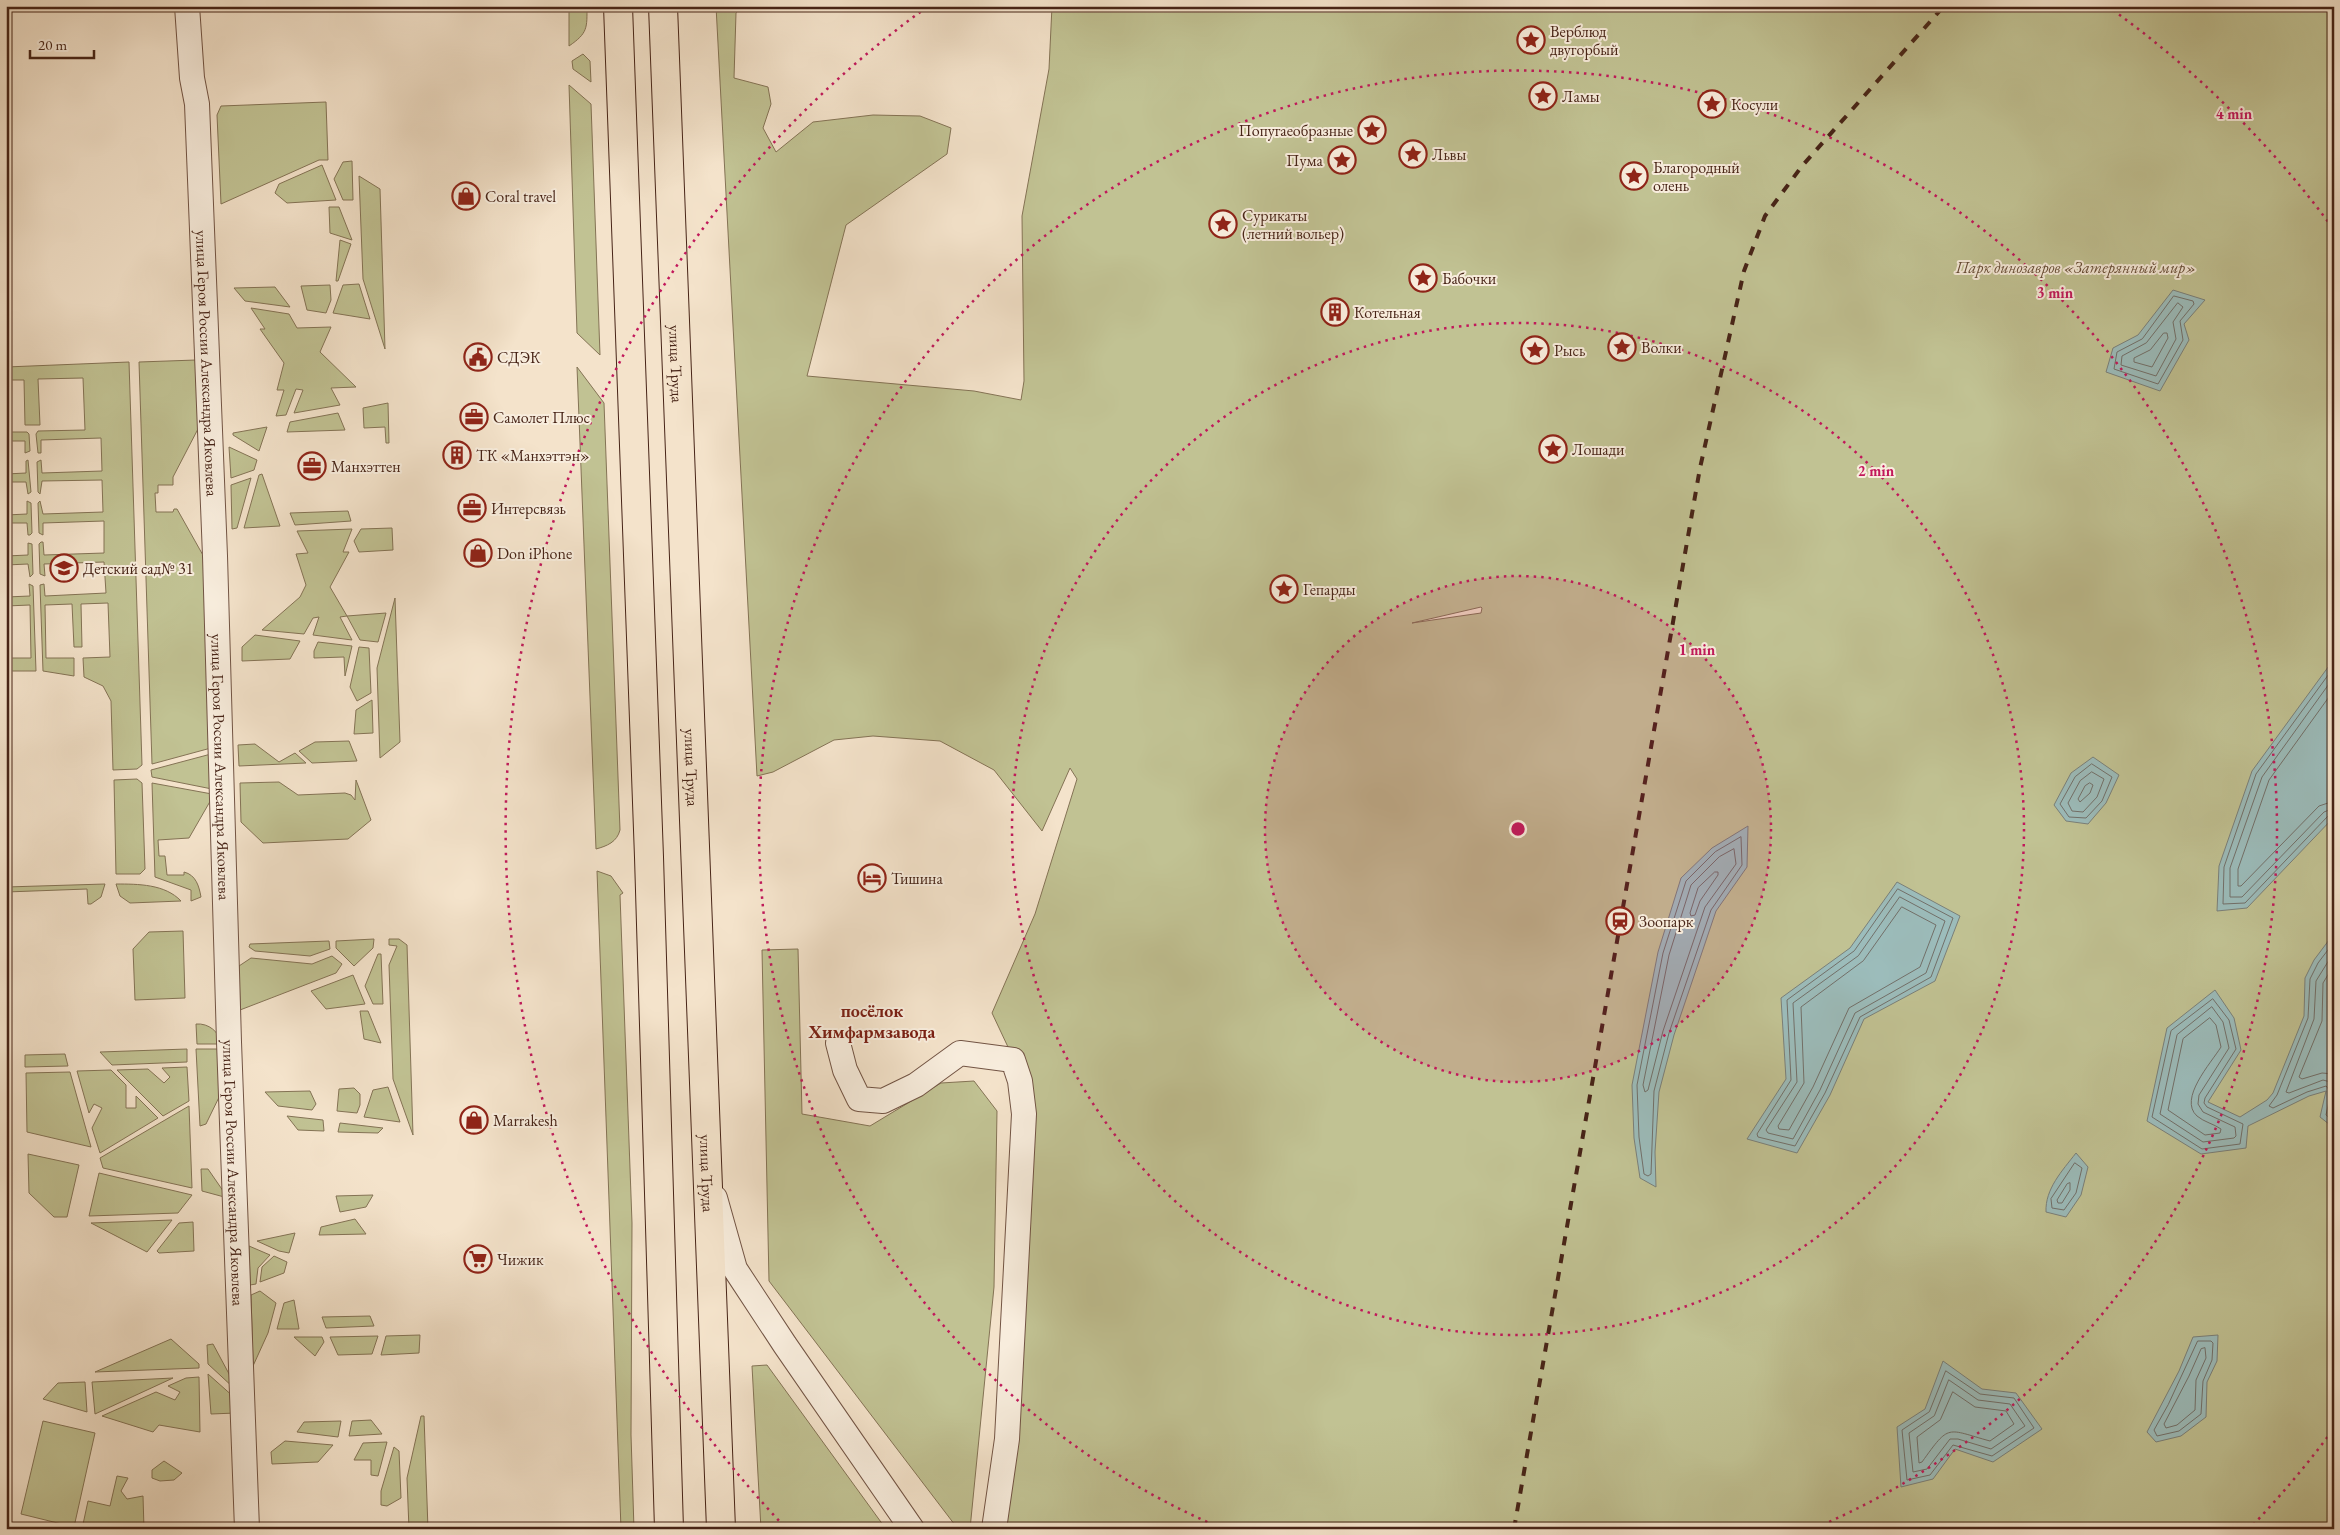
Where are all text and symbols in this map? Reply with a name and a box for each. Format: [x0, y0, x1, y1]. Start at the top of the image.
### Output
place label: Верблюд двугорбый [1550, 21, 1619, 60]
place icon: Верблюд двугорбый [1516, 25, 1546, 55]
scale bar [30, 28, 94, 60]
text: 20 m [38, 35, 67, 54]
place icon: Ламы [1528, 81, 1558, 111]
place label: Ламы [1562, 86, 1600, 107]
place icon: Косули [1697, 89, 1727, 119]
place label: Косули [1731, 94, 1779, 115]
text: 4 min [2216, 104, 2253, 123]
place icon: Попугаеобразные [1357, 115, 1387, 145]
place label: Попугаеобразные [1238, 120, 1353, 141]
place icon: Львы [1398, 139, 1428, 169]
place label: Львы [1432, 144, 1466, 165]
place icon: Пума [1327, 145, 1357, 175]
place label: Пума [1286, 150, 1324, 171]
place label: Благородный олень [1653, 157, 1740, 196]
place icon: Благородный олень [1619, 161, 1649, 191]
shop icon: Coral travel [451, 181, 481, 211]
place label: Coral travel [485, 186, 556, 207]
place label: Сурикаты (летний вольер) [1242, 205, 1344, 244]
place icon: Сурикаты (летний вольер) [1208, 209, 1238, 239]
street label: улица Героя России Александра Яковлева [192, 230, 223, 497]
park label: Парк динозавров «Затерянный мир» [1955, 257, 2196, 278]
place icon: Бабочки [1408, 263, 1438, 293]
place label: Бабочки [1442, 268, 1497, 289]
text: 3 min [2037, 283, 2074, 302]
building icon: Котельная [1320, 297, 1350, 327]
place label: Котельная [1354, 302, 1421, 323]
street label: улица Труда [665, 324, 689, 404]
place icon: Волки [1607, 332, 1637, 362]
place icon: Рысь [1520, 335, 1550, 365]
place label: Волки [1641, 337, 1682, 358]
place label: Рысь [1554, 340, 1585, 361]
public building icon: СДЭК [463, 342, 493, 372]
place label: СДЭК [497, 347, 541, 368]
office icon: Самолет Плюс [459, 402, 489, 432]
place label: Самолет Плюс [493, 407, 590, 428]
place icon: Лошади [1538, 434, 1568, 464]
place label: Лошади [1572, 439, 1625, 460]
building icon: ТК «Манхэттэн» [442, 440, 472, 470]
place label: ТК «Манхэттэн» [476, 445, 590, 466]
office icon: Манхэттен [297, 451, 327, 481]
place label: Манхэттен [331, 456, 401, 477]
text: 2 min [1858, 461, 1895, 480]
office icon: Интерсвязь [457, 493, 487, 523]
place label: Интерсвязь [491, 498, 566, 519]
shop icon: Don iPhone [463, 538, 493, 568]
place label: Don iPhone [497, 543, 572, 564]
school or university icon: Детский сад№ 31 [49, 553, 79, 583]
place label: Детский сад№ 31 [83, 558, 193, 579]
place icon: Гепарды [1269, 574, 1299, 604]
place label: Гепарды [1303, 579, 1356, 600]
street label: улица Героя России Александра Яковлева [207, 633, 235, 901]
text: 1 min [1679, 640, 1716, 659]
street label: улица Труда [680, 728, 704, 807]
centre of rings [1509, 820, 1527, 838]
hotel icon: Тишина [857, 863, 887, 893]
place label: Тишина [891, 868, 943, 889]
station icon: Зоопарк [1605, 906, 1635, 936]
place label: Зоопарк [1639, 911, 1694, 932]
district label: посёлок Химфармзавода [808, 999, 936, 1043]
street label: улица Героя России Александра Яковлева [218, 1039, 249, 1307]
shop icon: Marrakesh [459, 1105, 489, 1135]
place label: Marrakesh [493, 1110, 558, 1131]
street label: улица Труда [695, 1134, 719, 1213]
supermarket icon: Чижик [463, 1244, 493, 1274]
place label: Чижик [497, 1249, 544, 1270]

